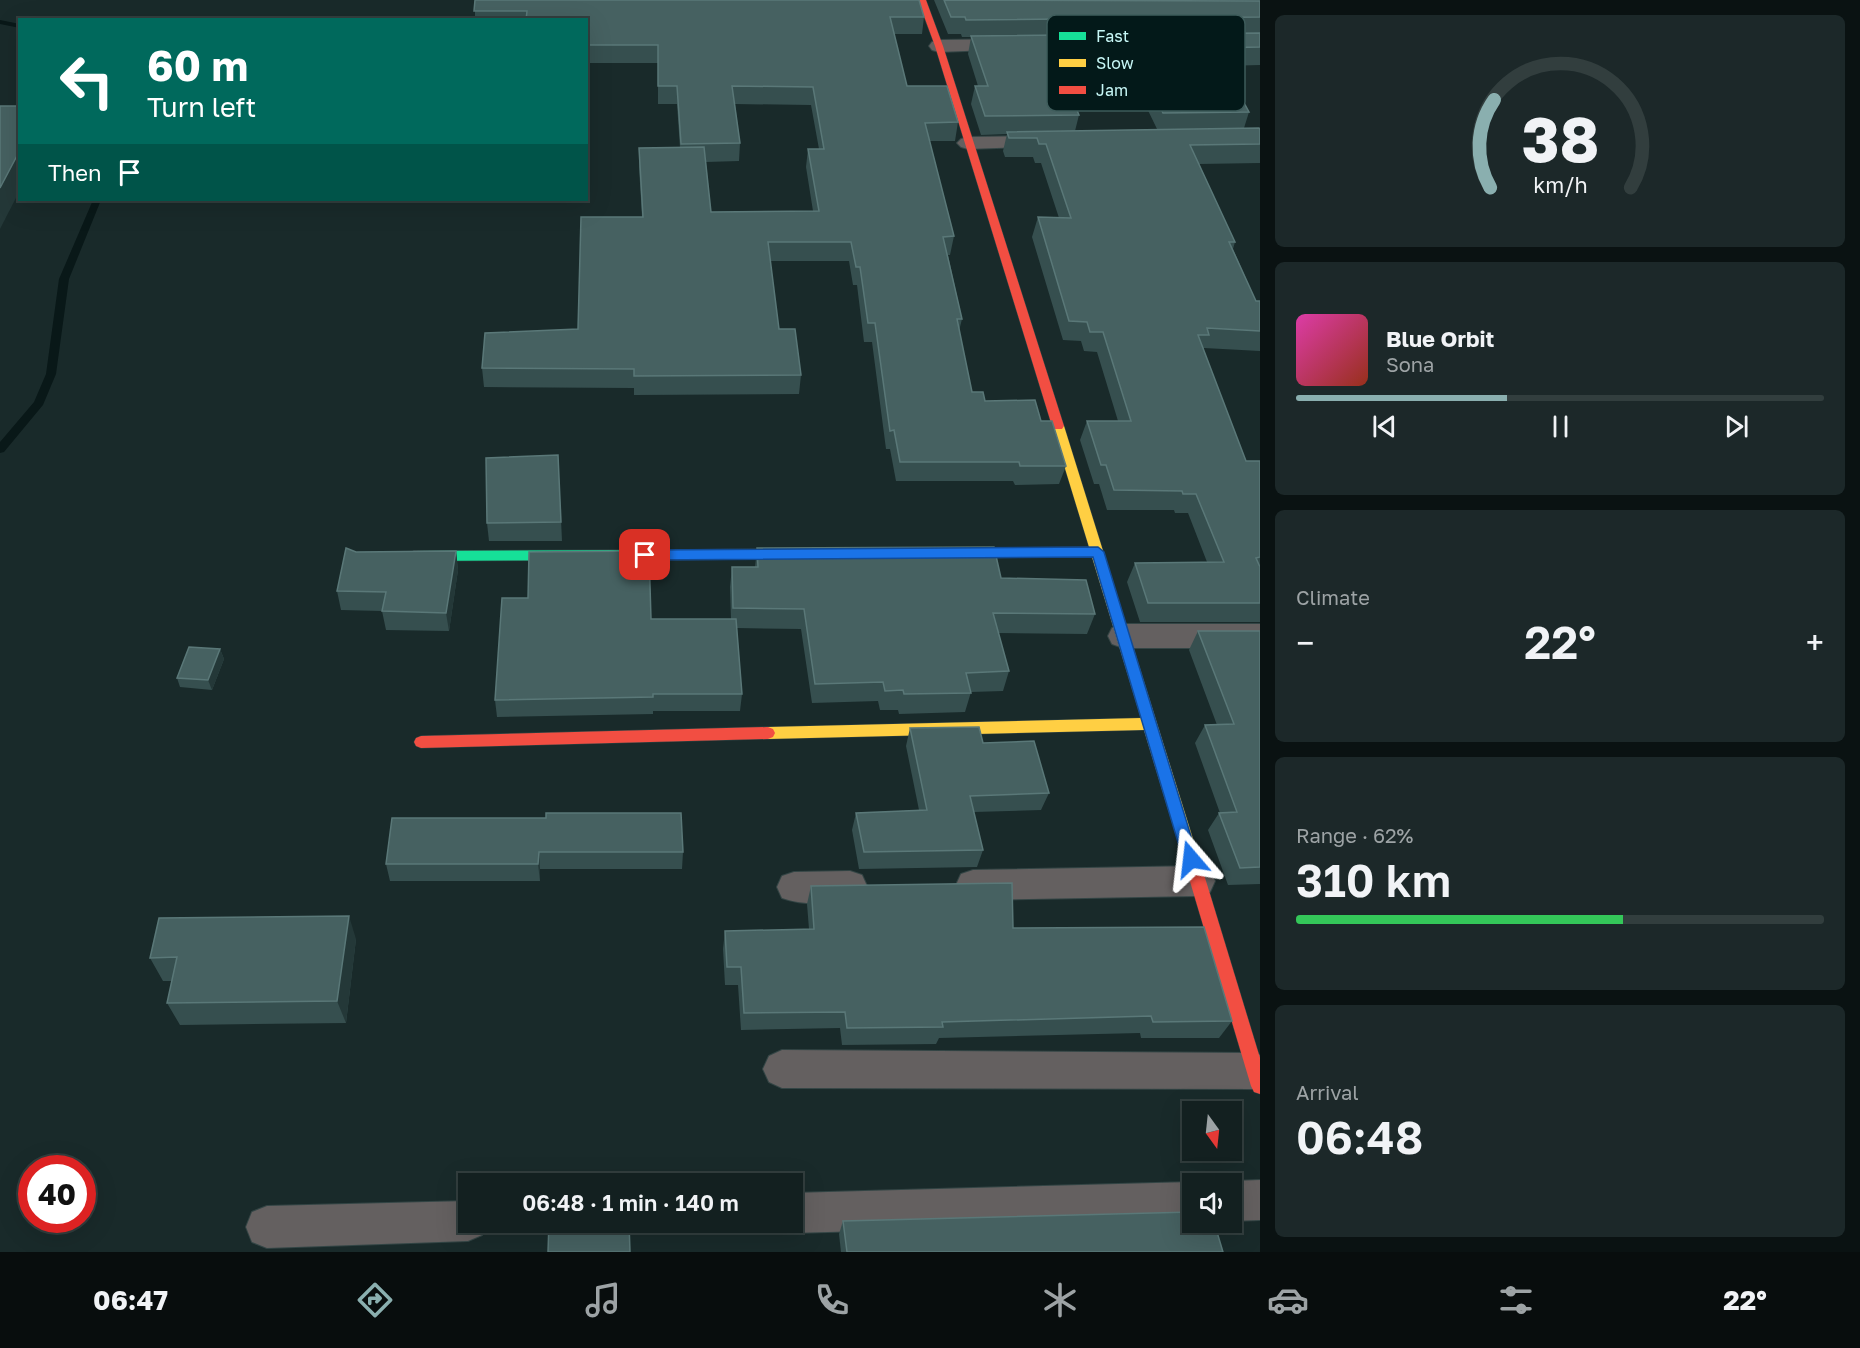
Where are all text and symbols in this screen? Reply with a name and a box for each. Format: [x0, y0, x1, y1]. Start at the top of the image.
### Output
legend [1047, 15, 1245, 111]
text: Fast [1096, 26, 1129, 46]
text: 60 m [147, 40, 248, 90]
icon: left [48, 42, 126, 120]
text: Slow [1096, 53, 1134, 73]
text: Jam [1096, 80, 1128, 100]
text: Turn left [147, 91, 256, 123]
text: 38 [1521, 101, 1599, 176]
icon: arrive [113, 156, 146, 189]
text: Then [48, 159, 101, 186]
text: km/h [1533, 173, 1587, 199]
text: Blue Orbit [1386, 325, 1494, 352]
text: Sona [1386, 352, 1434, 376]
icon: previous [1368, 410, 1401, 443]
icon: pause [1544, 410, 1577, 443]
icon: next [1720, 410, 1753, 443]
pin [619, 529, 670, 580]
icon: arrive [628, 538, 661, 571]
text: Climate [1296, 585, 1370, 609]
text: 22° [1524, 615, 1596, 669]
text: − [1296, 623, 1314, 662]
text: + [1806, 623, 1824, 662]
text: Range · 62% [1296, 823, 1413, 847]
position arrow [1159, 827, 1223, 891]
text: 310 km [1296, 853, 1451, 907]
text: Arrival [1296, 1080, 1359, 1104]
north arrow [1182, 1101, 1242, 1161]
map controls [1182, 1101, 1242, 1233]
text: 06:48 [1296, 1110, 1423, 1164]
speed limit sign: 40 [18, 1155, 96, 1233]
button: sound [1182, 1173, 1242, 1233]
text: 06:48 · 1 min · 140 m [522, 1189, 739, 1216]
icon: directions [354, 1279, 396, 1321]
icon: music [582, 1279, 624, 1321]
icon: phone [811, 1279, 853, 1321]
icon: climate [1039, 1279, 1081, 1321]
icon: car [1267, 1279, 1309, 1321]
icon: filters [1495, 1279, 1537, 1321]
text: 06:47 [93, 1284, 168, 1316]
text: 22° [1723, 1284, 1767, 1316]

